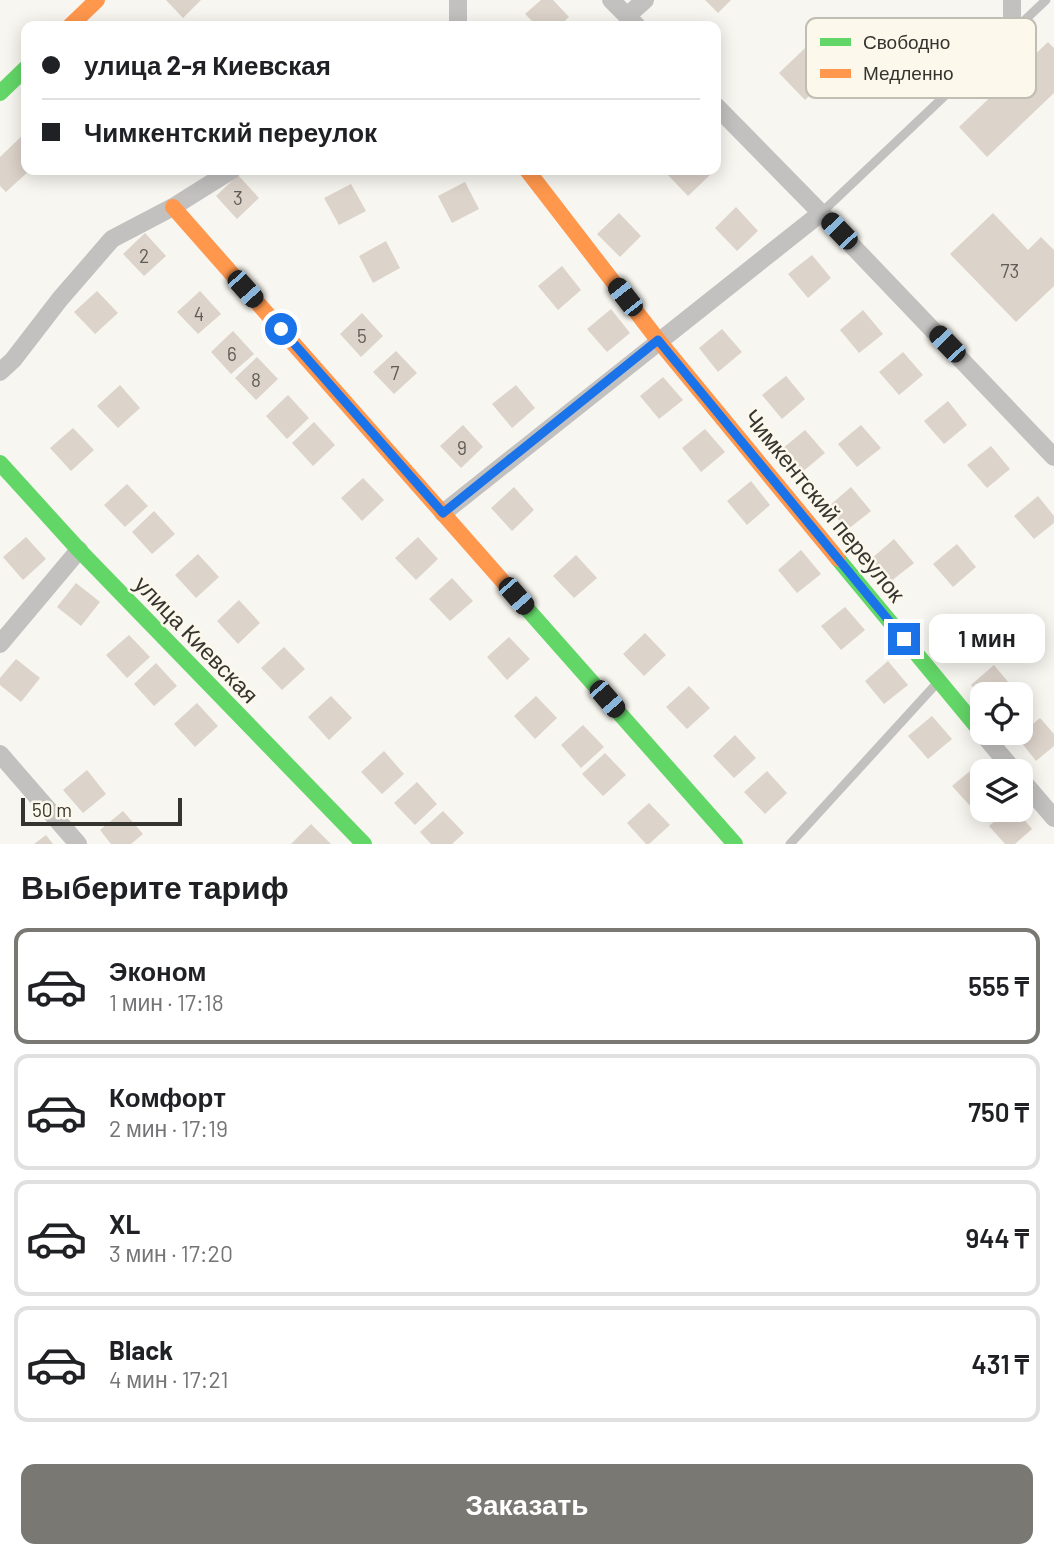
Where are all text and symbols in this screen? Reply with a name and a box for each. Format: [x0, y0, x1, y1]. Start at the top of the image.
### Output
legend [806, 18, 1036, 98]
text: Свободно [863, 30, 950, 53]
text: улица 2-я Киевская [84, 49, 331, 80]
text: Медленно [863, 61, 953, 84]
text: Чимкентский переулок [84, 116, 377, 147]
house number: 3 [233, 186, 243, 209]
car [817, 209, 862, 253]
house number: 2 [139, 244, 149, 267]
house number: 73 [1001, 259, 1019, 282]
car [224, 266, 267, 312]
car [604, 274, 647, 320]
house number: 4 [194, 302, 204, 325]
route start [265, 313, 297, 345]
car [925, 322, 970, 366]
house number: 5 [357, 324, 367, 347]
house number: 6 [227, 342, 237, 365]
house number: 7 [391, 361, 400, 384]
house number: 8 [251, 368, 261, 391]
street label: Чимкентский переулок [739, 403, 912, 608]
house number: 9 [457, 436, 467, 459]
street label: улица Киевская [129, 570, 265, 708]
car [495, 573, 538, 619]
callout: 1 мин [928, 614, 1044, 664]
route end [888, 623, 920, 655]
text: 1 мин [958, 624, 1016, 652]
car [586, 676, 629, 722]
map controls [970, 682, 1033, 822]
button: locate [970, 682, 1033, 745]
button: layers [970, 759, 1033, 822]
scale bar [21, 795, 182, 827]
text: 50 m [32, 798, 72, 821]
text: Выберите тариф [21, 867, 289, 905]
icon: car [25, 955, 88, 1018]
text: Эконом [109, 955, 207, 986]
text: 555 ₸ [968, 970, 1029, 1001]
text: 1 мин · 17:18 [109, 988, 224, 1016]
icon: car [25, 1081, 88, 1144]
text: Комфорт [109, 1081, 226, 1112]
text: 750 ₸ [968, 1096, 1029, 1127]
text: 2 мин · 17:19 [109, 1114, 228, 1142]
icon: car [25, 1207, 88, 1270]
text: XL [109, 1208, 140, 1239]
text: 944 ₸ [965, 1222, 1029, 1253]
text: 3 мин · 17:20 [109, 1239, 233, 1267]
icon: car [25, 1333, 88, 1396]
text: Black [109, 1334, 173, 1365]
text: 431 ₸ [972, 1348, 1029, 1379]
text: 4 мин · 17:21 [109, 1365, 228, 1393]
button: Заказать [21, 1464, 1033, 1544]

